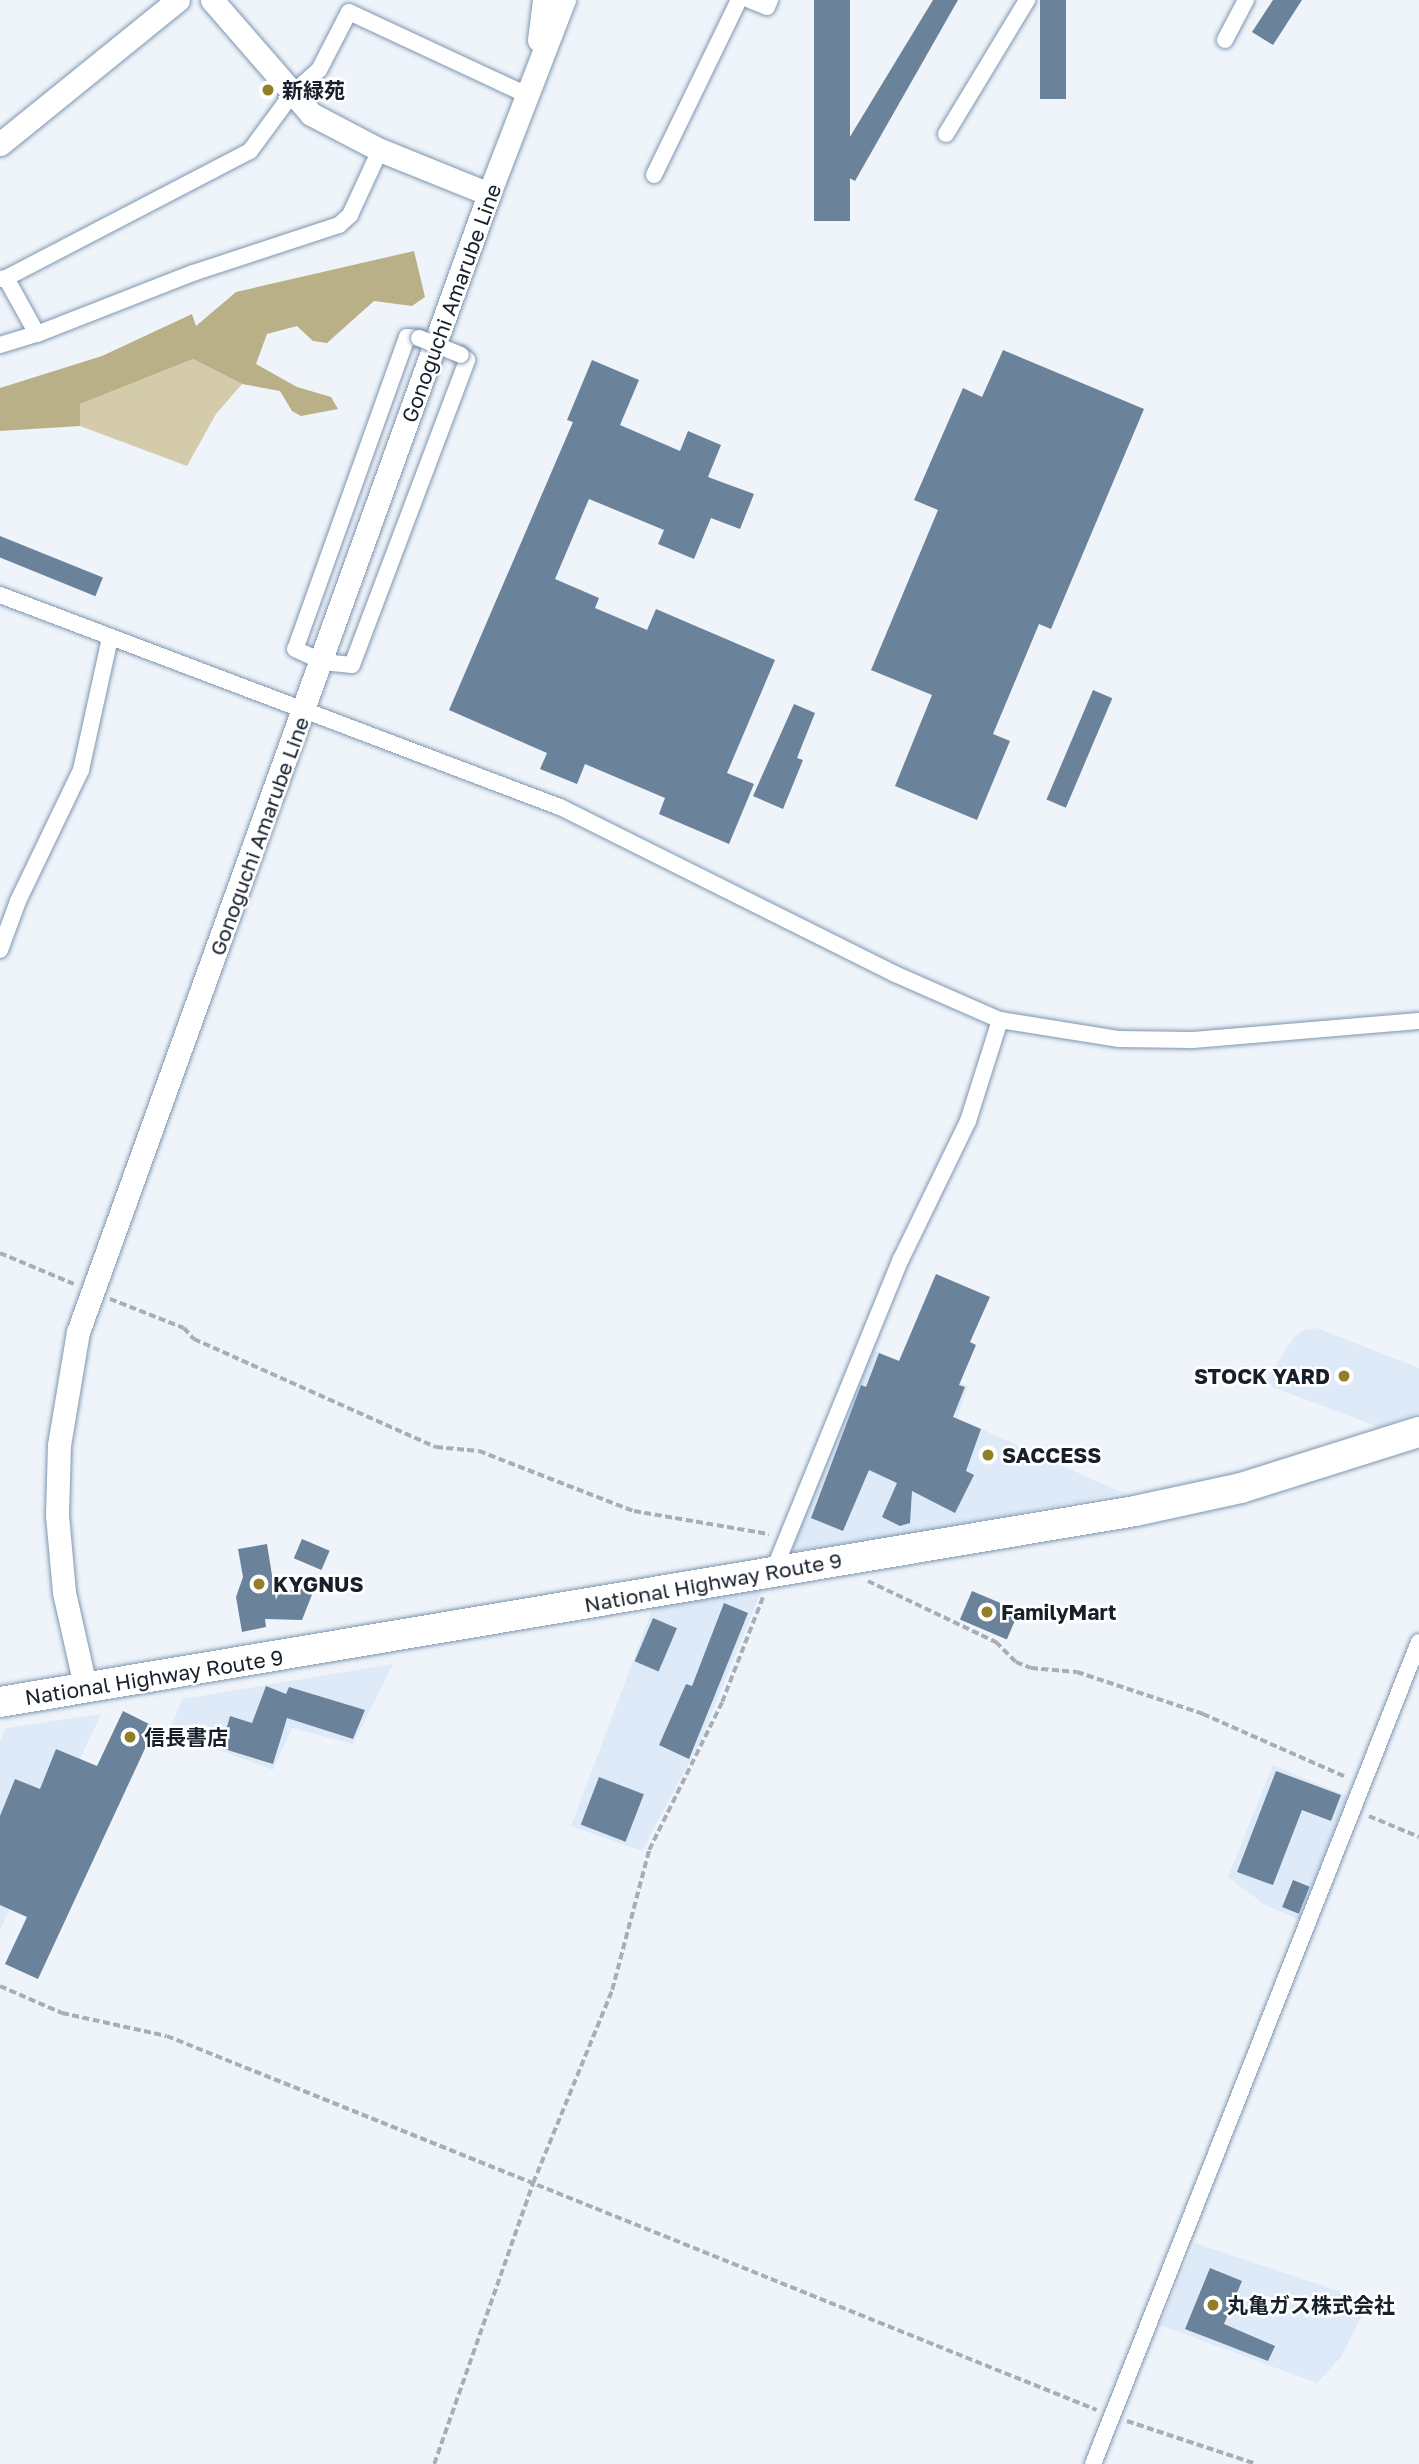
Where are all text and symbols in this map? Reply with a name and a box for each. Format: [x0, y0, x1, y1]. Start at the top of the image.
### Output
place label: 新緑苑 [282, 77, 345, 103]
marker: 新緑苑 [260, 82, 276, 98]
street label: Gonoguchi Amarube Line [396, 180, 506, 426]
street label: Gonoguchi Amarube Line [204, 713, 314, 959]
place label: STOCK YARD [1194, 1363, 1330, 1389]
marker: STOCK YARD [1336, 1368, 1352, 1384]
place label: SACCESS [1002, 1442, 1101, 1468]
marker: SACCESS [980, 1447, 996, 1463]
street label: National Highway Route 9 [582, 1547, 844, 1617]
place label: KYGNUS [273, 1571, 364, 1597]
marker: KYGNUS [251, 1576, 267, 1592]
place label: FamilyMart [1001, 1599, 1116, 1625]
marker: FamilyMart [979, 1604, 995, 1620]
street label: National Highway Route 9 [23, 1644, 285, 1710]
place label: 信長書店 [144, 1724, 228, 1750]
marker: 信長書店 [122, 1729, 138, 1745]
place label: 丸亀ガス株式会社 [1227, 2292, 1395, 2318]
marker: 丸亀ガス株式会社 [1205, 2297, 1221, 2313]

